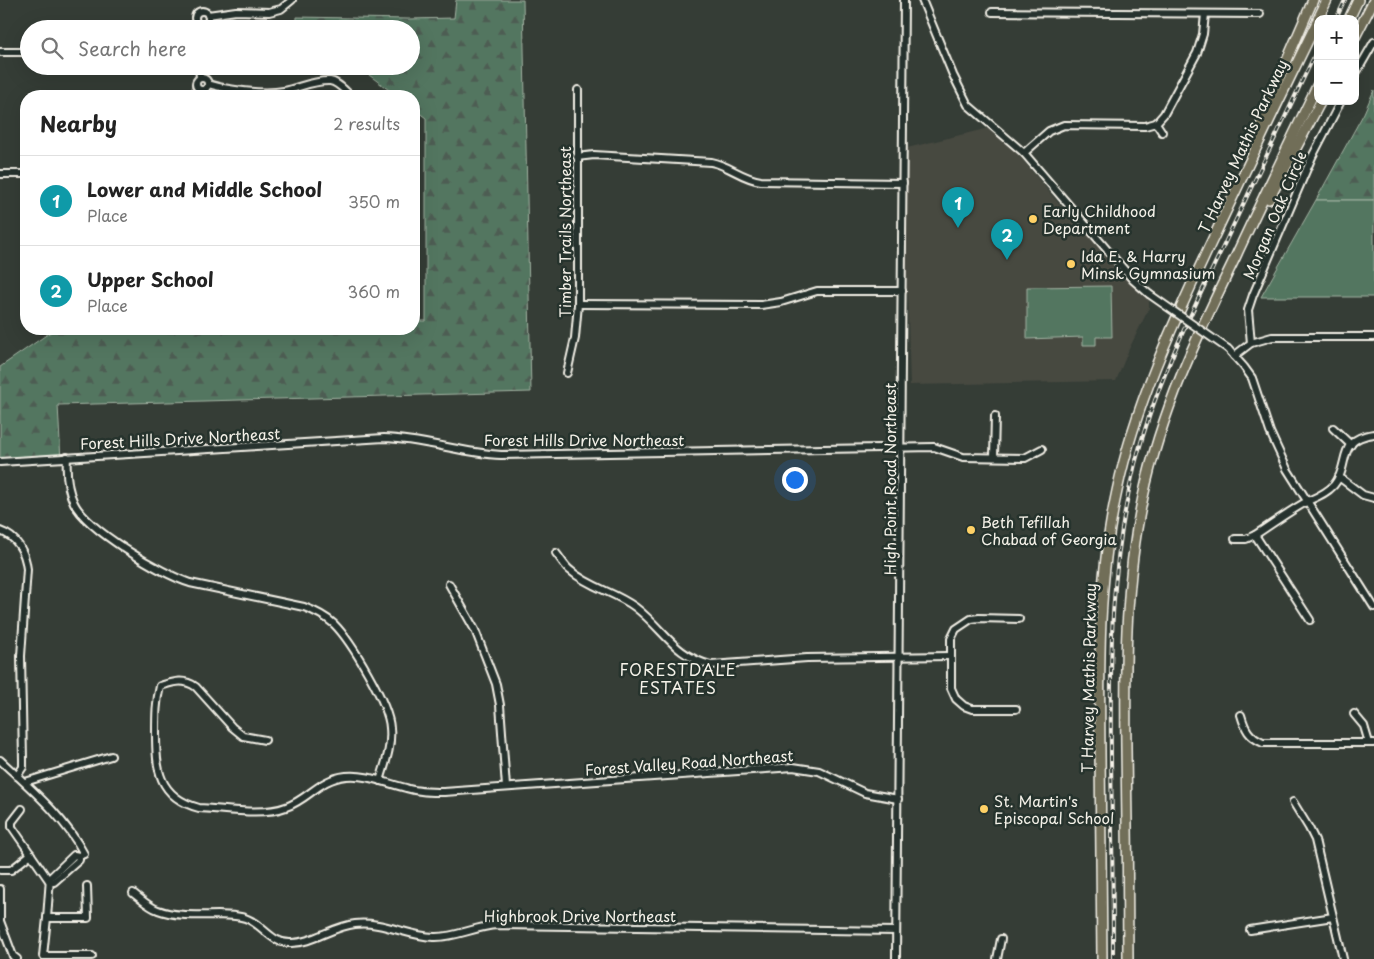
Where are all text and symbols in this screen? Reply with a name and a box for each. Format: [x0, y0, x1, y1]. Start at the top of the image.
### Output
map controls [1314, 15, 1359, 105]
button: + [1314, 15, 1359, 60]
search box [20, 20, 420, 75]
icon: search [38, 34, 66, 62]
text: Search here [78, 34, 187, 62]
street label: T Harvey Mathis Parkway [1191, 55, 1293, 237]
button: − [1314, 60, 1359, 105]
text: Nearby [40, 107, 117, 139]
text: 2 results [333, 111, 400, 135]
street label: Timber Trails Northeast [553, 146, 576, 318]
street label: Morgan Oak Circle [1237, 147, 1311, 283]
text: Lower and Middle School [87, 175, 322, 203]
pin: 1 [942, 187, 974, 228]
text: 1 [52, 189, 60, 213]
text: 350 m [348, 189, 400, 213]
place label: Early Childhood Department [1043, 199, 1156, 239]
text: Place [87, 203, 128, 227]
marker: Early Childhood Department [1027, 213, 1039, 225]
pin: 2 [991, 219, 1023, 260]
place label: Ida E. & Harry Minsk Gymnasium [1081, 244, 1215, 284]
marker: Ida E. & Harry Minsk Gymnasium [1065, 258, 1077, 270]
text: Upper School [87, 265, 214, 293]
text: 2 [50, 279, 62, 303]
text: 360 m [348, 279, 400, 303]
text: Place [87, 293, 128, 317]
street label: High Point Road Northeast [878, 383, 901, 575]
street label: Forest Hills Drive Northeast [79, 421, 281, 455]
street label: Forest Hills Drive Northeast [484, 428, 684, 451]
your location [782, 467, 808, 493]
place label: Beth Tefillah Chabad of Georgia [981, 510, 1118, 550]
marker: Beth Tefillah Chabad of Georgia [965, 524, 977, 536]
street label: T Harvey Mathis Parkway [1075, 583, 1101, 773]
district label: FORESTDALE ESTATES [619, 657, 737, 699]
street label: Forest Valley Road Northeast [584, 743, 794, 781]
place label: St. Martin's Episcopal School [994, 789, 1114, 829]
marker: St. Martin's Episcopal School [978, 803, 990, 815]
street label: Highbrook Drive Northeast [484, 904, 676, 927]

